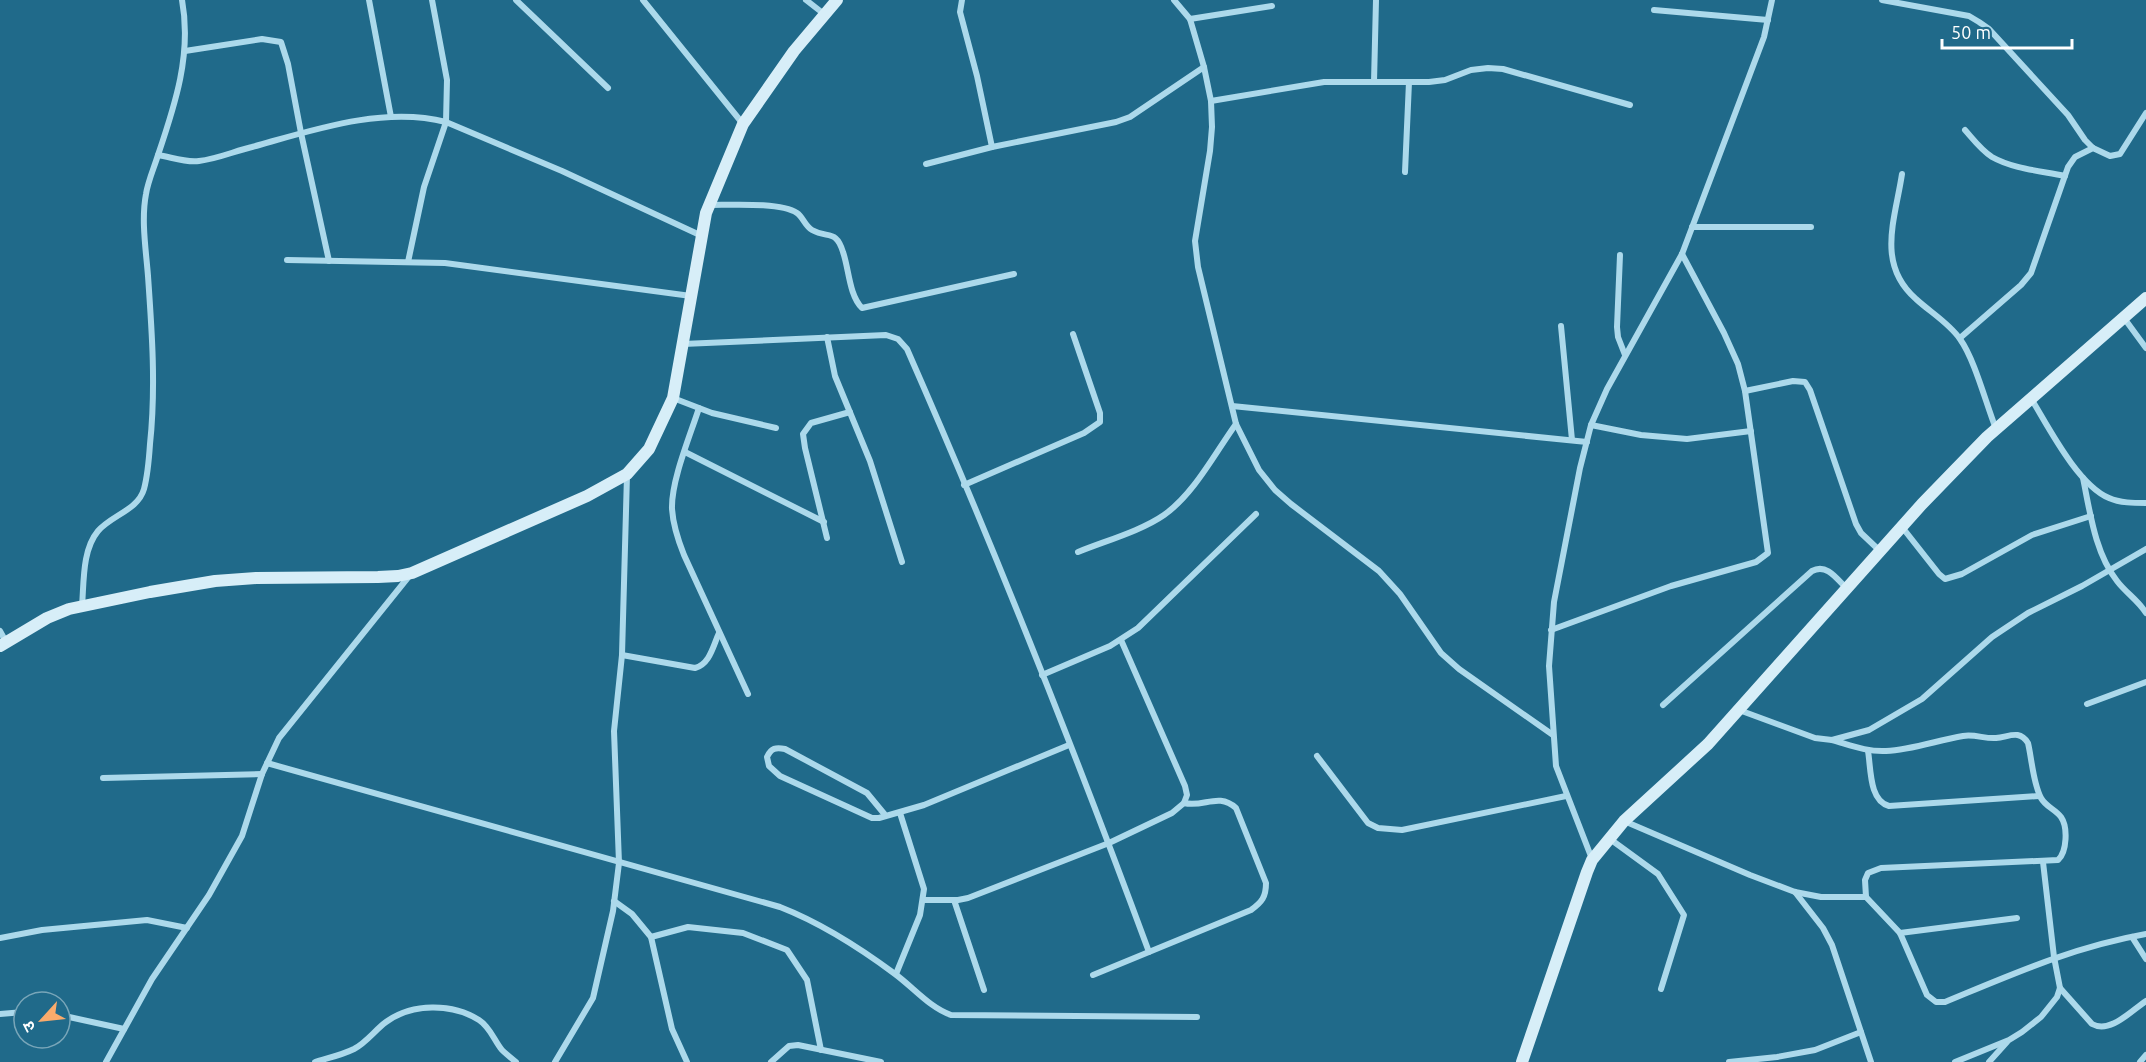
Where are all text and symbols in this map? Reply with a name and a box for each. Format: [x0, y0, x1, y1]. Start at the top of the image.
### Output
scale bar [1942, 12, 2072, 50]
text: 50 m [1951, 22, 1991, 42]
north arrow [12, 990, 72, 1050]
text: उ [18, 1018, 39, 1035]

